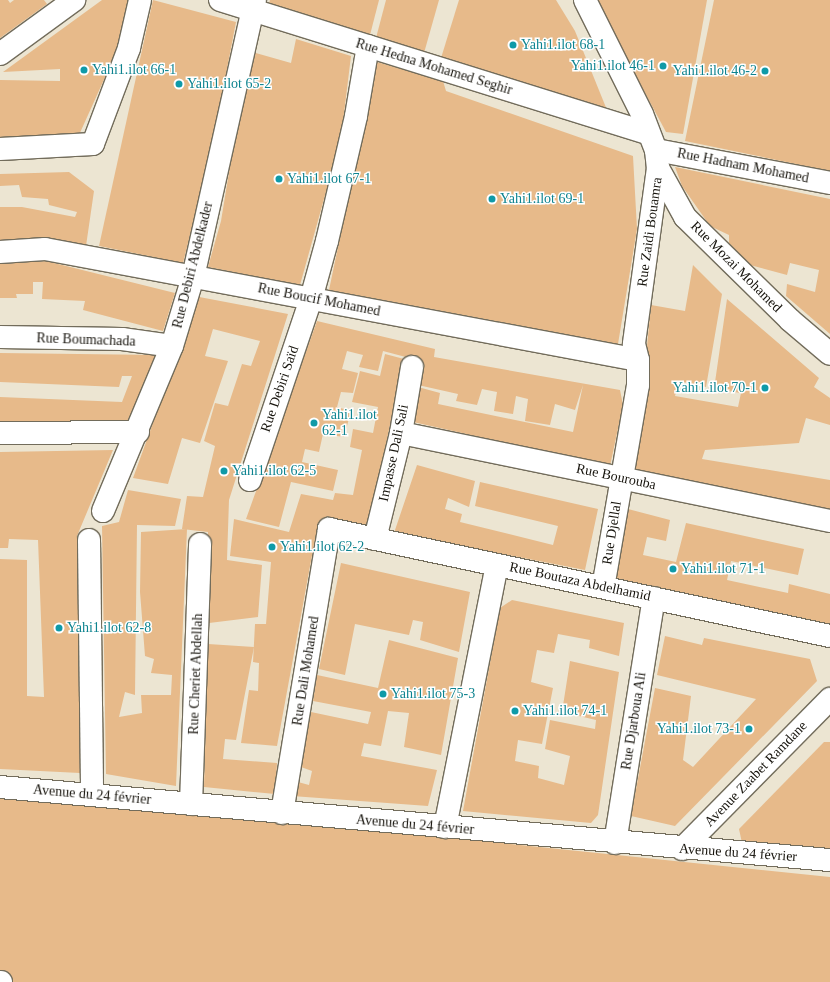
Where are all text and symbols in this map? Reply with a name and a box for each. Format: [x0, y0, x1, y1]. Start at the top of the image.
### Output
street label: Rue Hedna Mohamed Seghir [354, 35, 514, 99]
place label: Yahi1.ilot 68-1 [521, 37, 605, 53]
marker: Yahi1.ilot 68-1 [508, 40, 518, 50]
place label: Yahi1.ilot 46-1 [571, 58, 655, 74]
marker: Yahi1.ilot 46-1 [658, 61, 668, 71]
place label: Yahi1.ilot 66-1 [92, 62, 176, 78]
place label: Yahi1.ilot 46-2 [673, 63, 757, 79]
marker: Yahi1.ilot 66-1 [79, 65, 89, 75]
marker: Yahi1.ilot 46-2 [760, 66, 770, 76]
place label: Yahi1.ilot 65-2 [187, 76, 271, 92]
marker: Yahi1.ilot 65-2 [174, 79, 184, 89]
street label: Rue Hadnam Mohamed [676, 145, 810, 187]
place label: Yahi1.ilot 67-1 [287, 171, 371, 187]
marker: Yahi1.ilot 67-1 [274, 174, 284, 184]
street label: Rue Zaidi Bouamra [634, 176, 666, 288]
place label: Yahi1.ilot 69-1 [500, 191, 584, 207]
marker: Yahi1.ilot 69-1 [487, 194, 497, 204]
street label: Rue Debiri Abdelkader [169, 200, 217, 330]
street label: Rue Mozai Mohamed [687, 218, 785, 316]
street label: Rue Boucif Mohamed [256, 280, 382, 320]
street label: Rue Boumachada [36, 330, 136, 350]
street label: Rue Debiri Saïd [257, 344, 303, 434]
place label: Yahi1.ilot 70-1 [673, 380, 757, 396]
marker: Yahi1.ilot 70-1 [760, 383, 770, 393]
street label: Impasse Dali Sali [376, 403, 412, 503]
place label: Yahi1.ilot 62-1 [322, 407, 377, 440]
marker: Yahi1.ilot 62-1 [309, 418, 319, 428]
street label: Rue Bourouba [575, 460, 657, 494]
place label: Yahi1.ilot 62-5 [232, 463, 316, 479]
marker: Yahi1.ilot 62-5 [219, 466, 229, 476]
street label: Rue Djellal [599, 500, 625, 566]
place label: Yahi1.ilot 62-2 [280, 539, 364, 555]
marker: Yahi1.ilot 62-2 [267, 542, 277, 552]
street label: Rue Boutaza Abdelhamid [508, 559, 652, 605]
place label: Yahi1.ilot 71-1 [681, 561, 765, 577]
marker: Yahi1.ilot 71-1 [668, 564, 678, 574]
street label: Rue Cheriet Abdellah [185, 613, 207, 735]
street label: Rue Dali Mohamed [289, 615, 323, 727]
place label: Yahi1.ilot 62-8 [67, 620, 151, 636]
marker: Yahi1.ilot 62-8 [54, 623, 64, 633]
street label: Rue Djarboua Ali [618, 671, 650, 771]
place label: Yahi1.ilot 75-3 [391, 686, 475, 702]
marker: Yahi1.ilot 75-3 [378, 689, 388, 699]
place label: Yahi1.ilot 74-1 [523, 703, 607, 719]
marker: Yahi1.ilot 74-1 [510, 706, 520, 716]
street label: Avenue Zaabet Ramdane [701, 718, 811, 830]
place label: Yahi1.ilot 73-1 [657, 721, 741, 737]
marker: Yahi1.ilot 73-1 [744, 724, 754, 734]
street label: Avenue du 24 février [32, 781, 152, 809]
street label: Avenue du 24 février [355, 811, 475, 839]
street label: Avenue du 24 février [678, 840, 798, 866]

